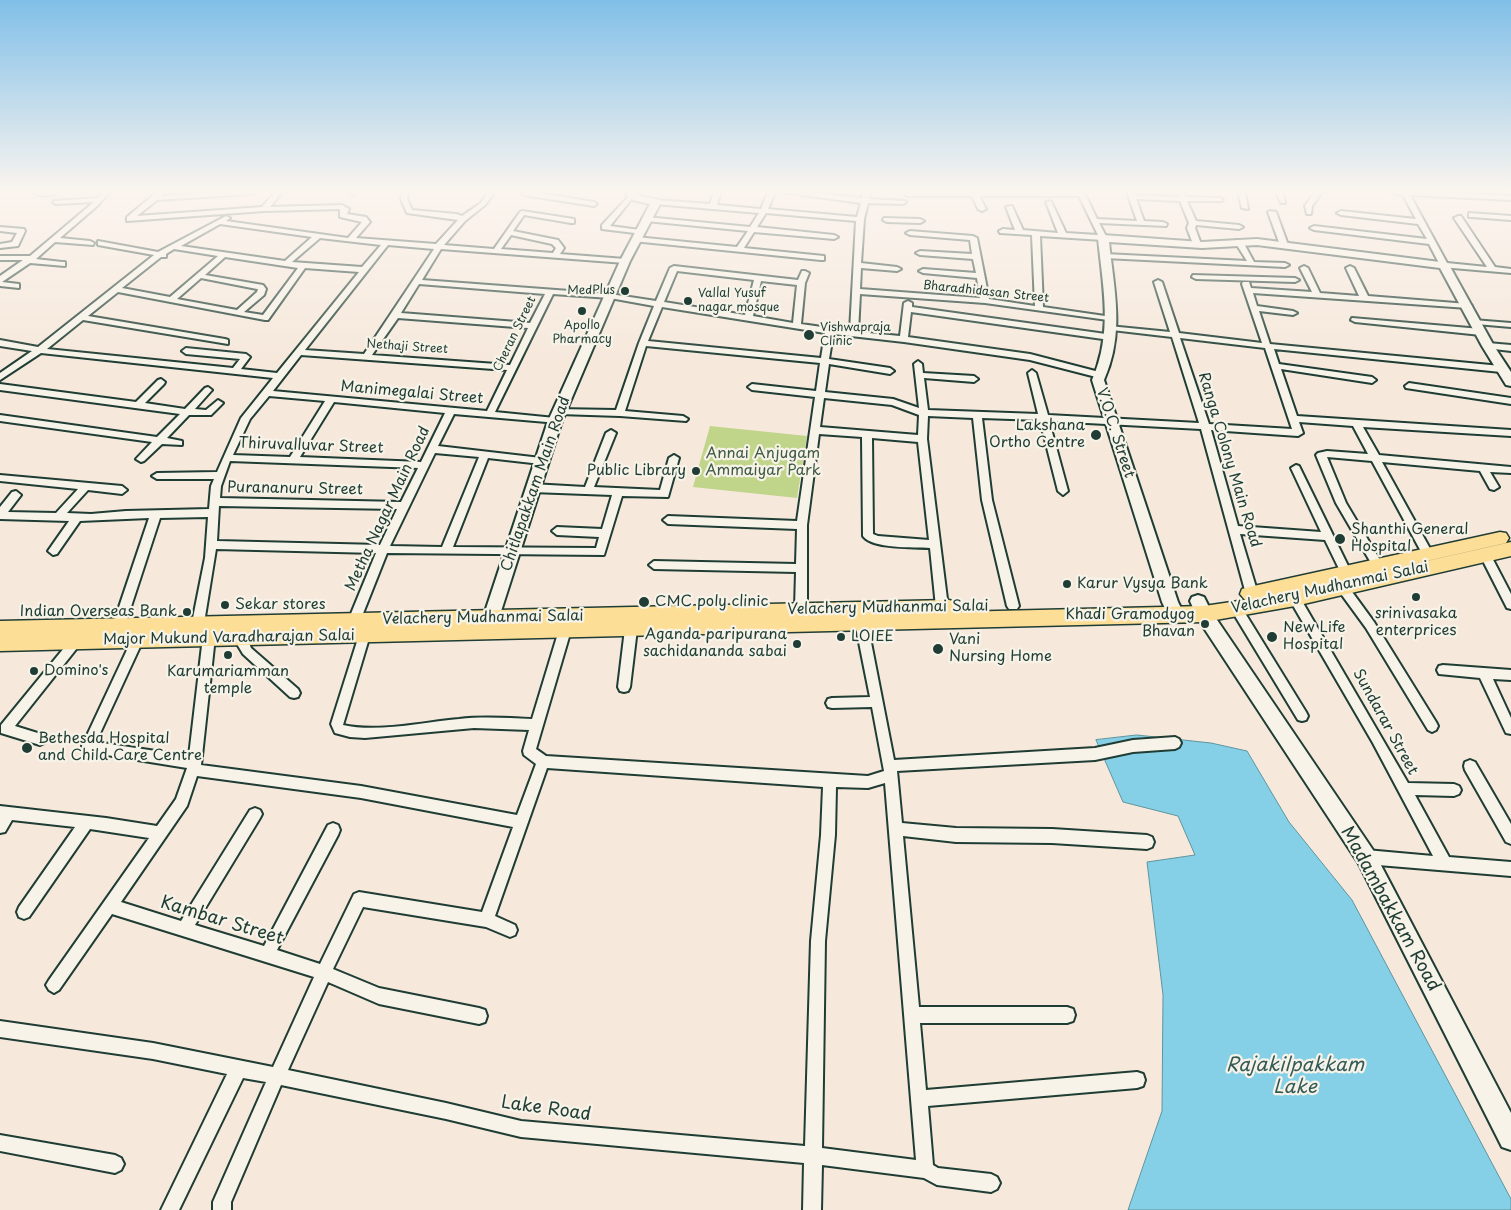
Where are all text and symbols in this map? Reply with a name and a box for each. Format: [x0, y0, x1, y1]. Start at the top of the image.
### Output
street label: Bharadhidasan Street [922, 278, 1050, 306]
place label: MedPlus [567, 284, 615, 298]
marker: MedPlus [619, 285, 631, 297]
place label: Vallal Yusuf nagar mosque [698, 287, 780, 315]
street label: Cheran Street [491, 294, 539, 374]
marker: Vallal Yusuf nagar mosque [682, 295, 694, 307]
marker: Apollo Pharmacy [576, 305, 588, 317]
place label: Apollo Pharmacy [552, 319, 612, 347]
place label: Vishwapraja Clinic [820, 321, 891, 349]
marker: Vishwapraja Clinic [802, 328, 816, 342]
street label: Nethaji Street [366, 337, 448, 357]
street label: Ranga Colony Main Road [1194, 370, 1264, 550]
street label: Manimegalai Street [340, 378, 484, 408]
street label: V.O.C. Street [1092, 386, 1138, 480]
street label: Chitlapakkam Main Road [498, 394, 574, 574]
place label: Lakshana Ortho Centre [989, 417, 1085, 452]
street label: Metha Nagar Main Road [342, 424, 434, 594]
marker: Lakshana Ortho Centre [1089, 428, 1103, 442]
street label: Thiruvalluvar Street [238, 434, 384, 458]
park label: Annai Anjugam Ammaiyar Park [705, 445, 821, 480]
place label: Public Library [587, 462, 686, 480]
marker: Public Library [690, 465, 702, 477]
street label: Purananuru Street [227, 479, 363, 499]
place label: Shanthi General Hospital [1351, 521, 1468, 556]
marker: Shanthi General Hospital [1333, 532, 1347, 546]
street label: Velachery Mudhanmai Salai [1230, 558, 1430, 618]
place label: Karur Vysya Bank [1077, 575, 1208, 593]
marker: Karur Vysya Bank [1061, 578, 1073, 590]
marker: srinivasaka enterprices [1410, 591, 1422, 603]
place label: CMC poly clinic [655, 593, 768, 611]
marker: CMC poly clinic [637, 595, 651, 609]
place label: Sekar stores [235, 596, 326, 614]
street label: Velachery Mudhanmai Salai [787, 597, 989, 619]
marker: Sekar stores [219, 599, 231, 611]
place label: Indian Overseas Bank [20, 603, 177, 621]
place label: srinivasaka enterprices [1375, 605, 1457, 640]
marker: Indian Overseas Bank [181, 606, 193, 618]
place label: Khadi Gramodyog Bhavan [1065, 606, 1195, 641]
street label: Velachery Mudhanmai Salai [382, 607, 584, 629]
marker: Khadi Gramodyog Bhavan [1199, 618, 1211, 630]
place label: New Life Hospital [1283, 619, 1346, 654]
place label: Aganda paripurana sachidananda sabai [643, 626, 787, 661]
street label: Major Mukund Varadharajan Salai [103, 627, 355, 649]
place label: LOIEE [851, 628, 894, 646]
marker: New Life Hospital [1265, 630, 1279, 644]
marker: LOIEE [835, 631, 847, 643]
place label: Vani Nursing Home [949, 631, 1052, 666]
marker: Aganda paripurana sachidananda sabai [791, 638, 803, 650]
marker: Vani Nursing Home [931, 642, 945, 656]
marker: Karumariamman temple [222, 649, 234, 661]
place label: Domino's [44, 662, 108, 680]
place label: Karumariamman temple [167, 663, 289, 698]
marker: Domino's [28, 665, 40, 677]
street label: Sundarar Street [1348, 666, 1422, 778]
place label: Bethesda Hospital and Child Care Centre [38, 730, 202, 765]
marker: Bethesda Hospital and Child Care Centre [20, 741, 34, 755]
street label: Madambakkam Road [1336, 823, 1444, 995]
street label: Kambar Street [158, 892, 286, 950]
water label: Rajakilpakkam Lake [1226, 1055, 1364, 1099]
street label: Lake Road [500, 1092, 592, 1126]

